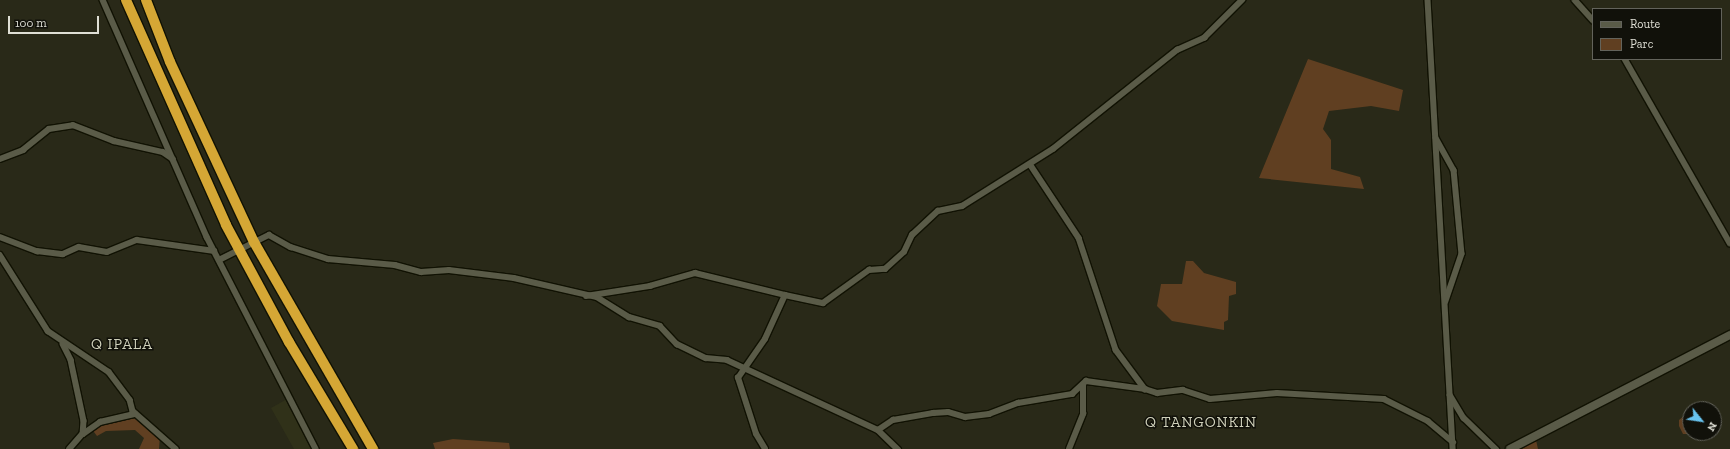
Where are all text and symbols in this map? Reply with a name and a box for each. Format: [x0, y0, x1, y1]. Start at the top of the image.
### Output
scale bar [10, 8, 101, 34]
legend [1592, 8, 1722, 60]
text: 100 m [15, 16, 47, 30]
text: Route [1630, 17, 1660, 31]
text: Parc [1630, 37, 1653, 51]
district label: Q IPALA [91, 336, 153, 354]
north arrow [1682, 401, 1722, 441]
district label: Q TANGONKIN [1145, 414, 1257, 432]
text: N [1704, 420, 1720, 434]

